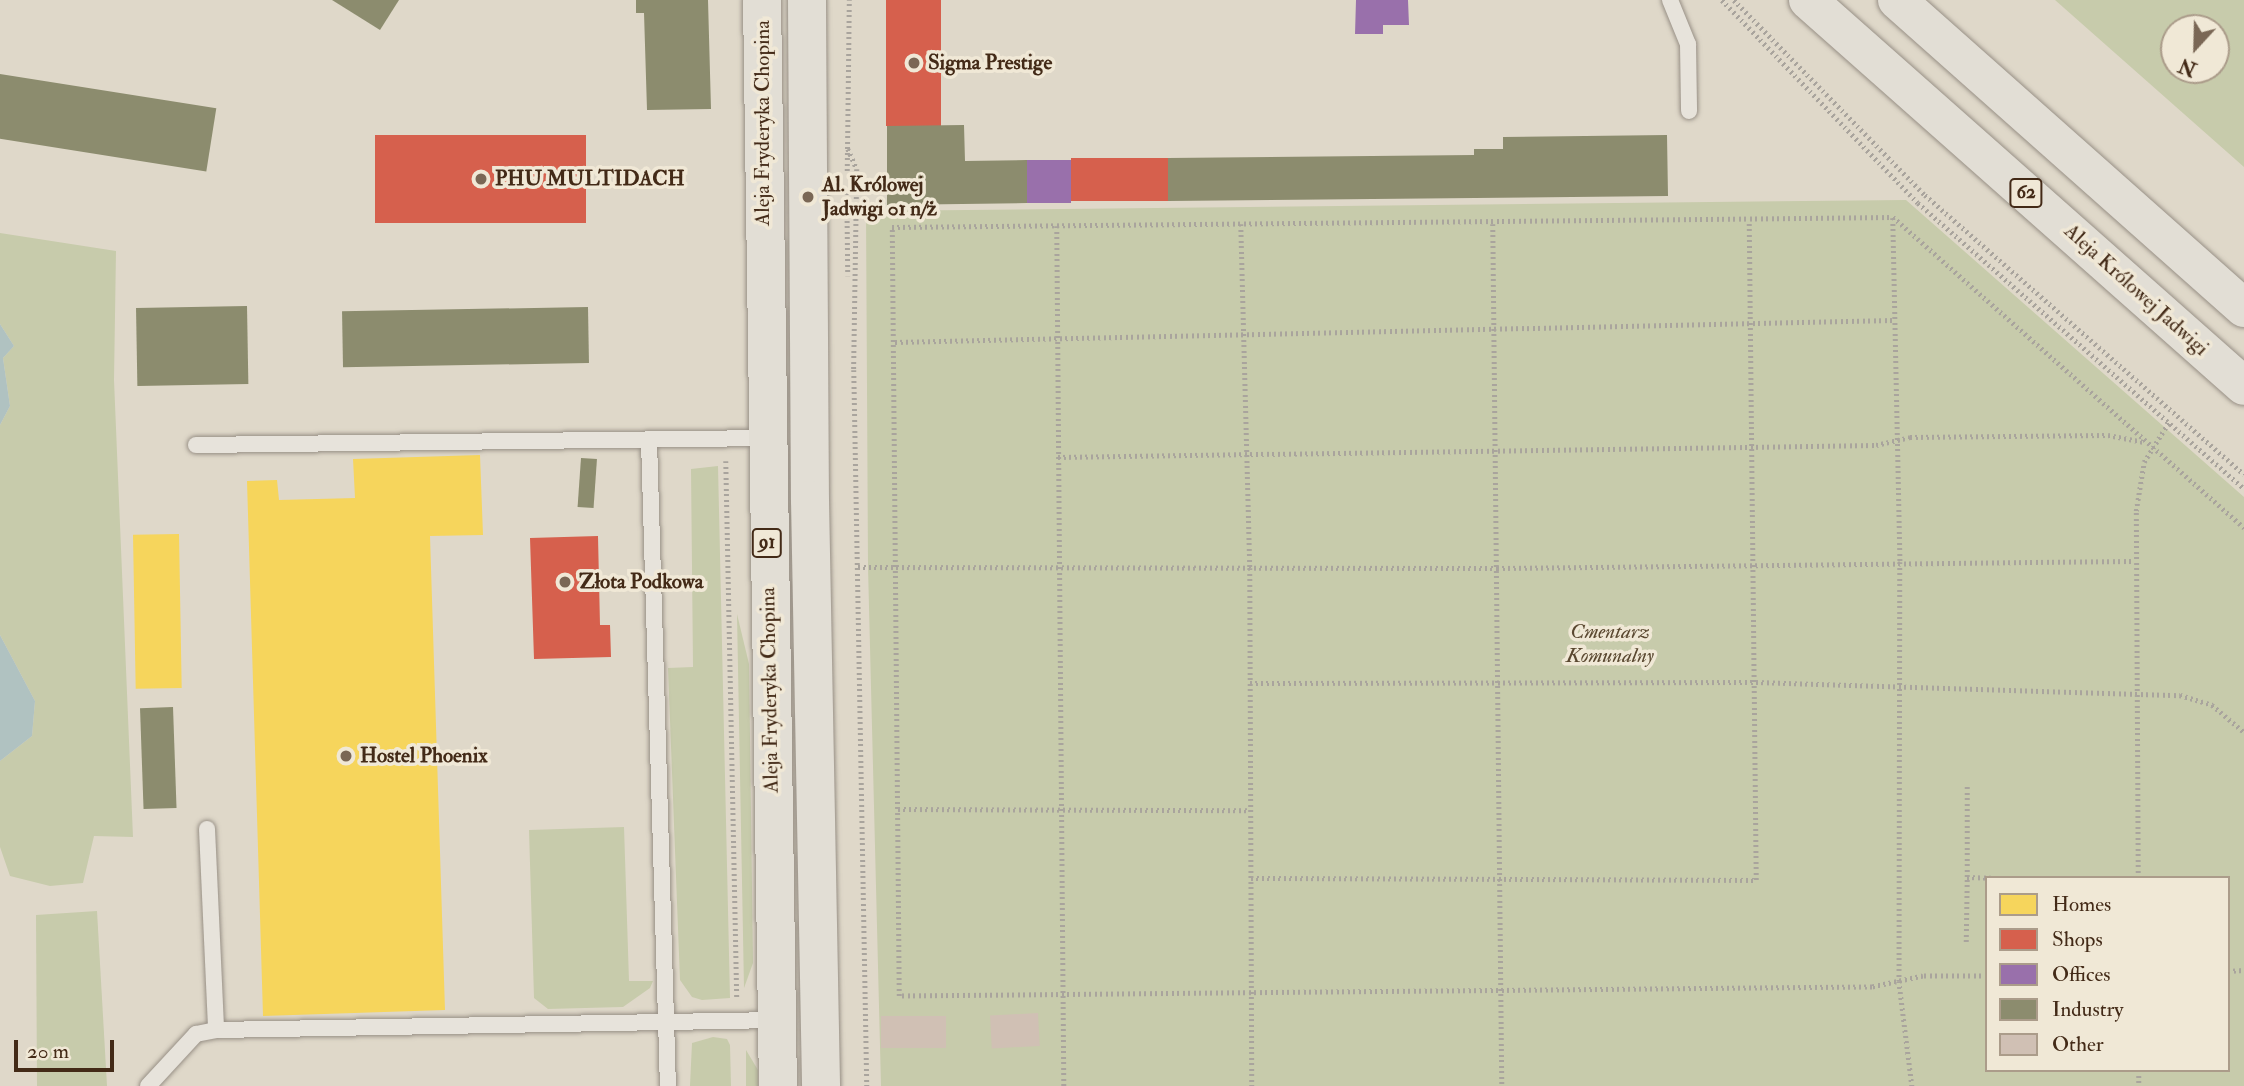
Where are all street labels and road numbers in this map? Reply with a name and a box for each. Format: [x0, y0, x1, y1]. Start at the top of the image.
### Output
street label: Aleja Fryderyka Chopina [750, 20, 776, 226]
road number: 62 [2008, 178, 2044, 209]
street label: Aleja Królowej Jadwigi [2059, 219, 2213, 361]
road number: 91 [751, 528, 783, 558]
street label: Aleja Fryderyka Chopina [756, 587, 784, 793]

